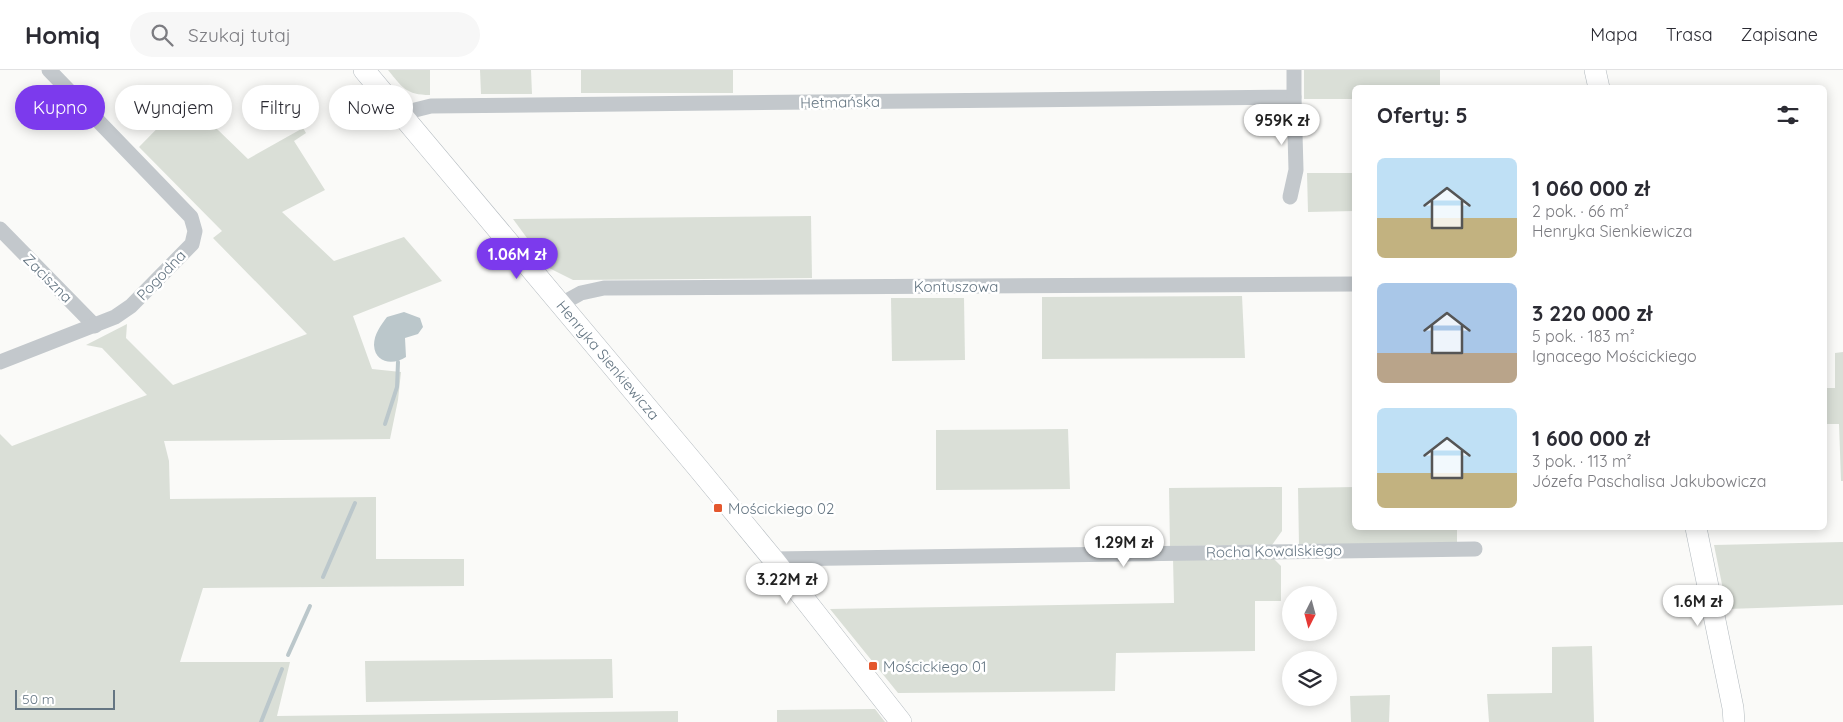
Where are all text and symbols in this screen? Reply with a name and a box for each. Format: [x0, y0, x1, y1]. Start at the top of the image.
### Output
search box [130, 12, 480, 57]
text: Homiq [25, 20, 100, 50]
icon: search [148, 21, 176, 49]
text: Szukaj tutaj [188, 23, 291, 47]
text: Mapa [1590, 23, 1638, 46]
text: Trasa [1666, 23, 1713, 46]
text: Zapisane [1741, 23, 1818, 46]
chip: Kupno [15, 85, 105, 130]
chip: Wynajem [115, 85, 232, 130]
chip: Filtry [242, 85, 319, 130]
chip: Nowe [329, 85, 413, 130]
street label: Hetmańska [800, 92, 880, 112]
icon: filters [1774, 101, 1802, 129]
text: Oferty: 5 [1377, 102, 1468, 128]
pin: 959K zł [1236, 104, 1328, 146]
text: 959K zł [1255, 110, 1309, 130]
text: 1 060 000 zł [1532, 175, 1650, 201]
icon: home [1417, 178, 1477, 238]
text: 2 pok. · 66 m² [1532, 201, 1629, 221]
text: Henryka Sienkiewicza [1532, 221, 1692, 241]
pin: 1.06M zł [465, 238, 569, 280]
text: 1.06M zł [488, 244, 546, 264]
street label: Pogodna [132, 246, 190, 304]
street label: Zaciszna [19, 249, 77, 307]
street label: Kontuszowa [914, 277, 998, 296]
street label: Henryka Sienkiewicza [552, 296, 664, 424]
text: 3 220 000 zł [1532, 300, 1652, 326]
icon: home [1417, 303, 1477, 363]
text: 5 pok. · 183 m² [1532, 326, 1635, 346]
text: Ignacego Mościckiego [1532, 346, 1697, 366]
text: 1 600 000 zł [1532, 425, 1650, 451]
icon: home [1417, 428, 1477, 488]
text: 3 pok. · 113 m² [1532, 451, 1632, 471]
text: Józefa Paschalisa Jakubowicza [1532, 471, 1766, 491]
place label: Mościckiego 02 [728, 499, 834, 518]
marker: Mościckiego 02 [712, 502, 724, 514]
pin: 1.29M zł [1072, 526, 1176, 568]
text: 1.29M zł [1095, 532, 1153, 552]
street label: Rocha Kowalskiego [1206, 540, 1342, 562]
pin: 3.22M zł [735, 562, 839, 605]
text: 3.22M zł [757, 569, 817, 589]
pin: 1.6M zł [1652, 584, 1744, 627]
north arrow [1282, 586, 1338, 641]
map controls [1282, 586, 1337, 706]
text: 1.6M zł [1674, 591, 1722, 611]
button: layers [1282, 651, 1337, 706]
place label: Mościckiego 01 [883, 657, 987, 676]
marker: Mościckiego 01 [867, 660, 879, 672]
scale bar [15, 687, 115, 710]
text: 50 m [22, 690, 55, 708]

